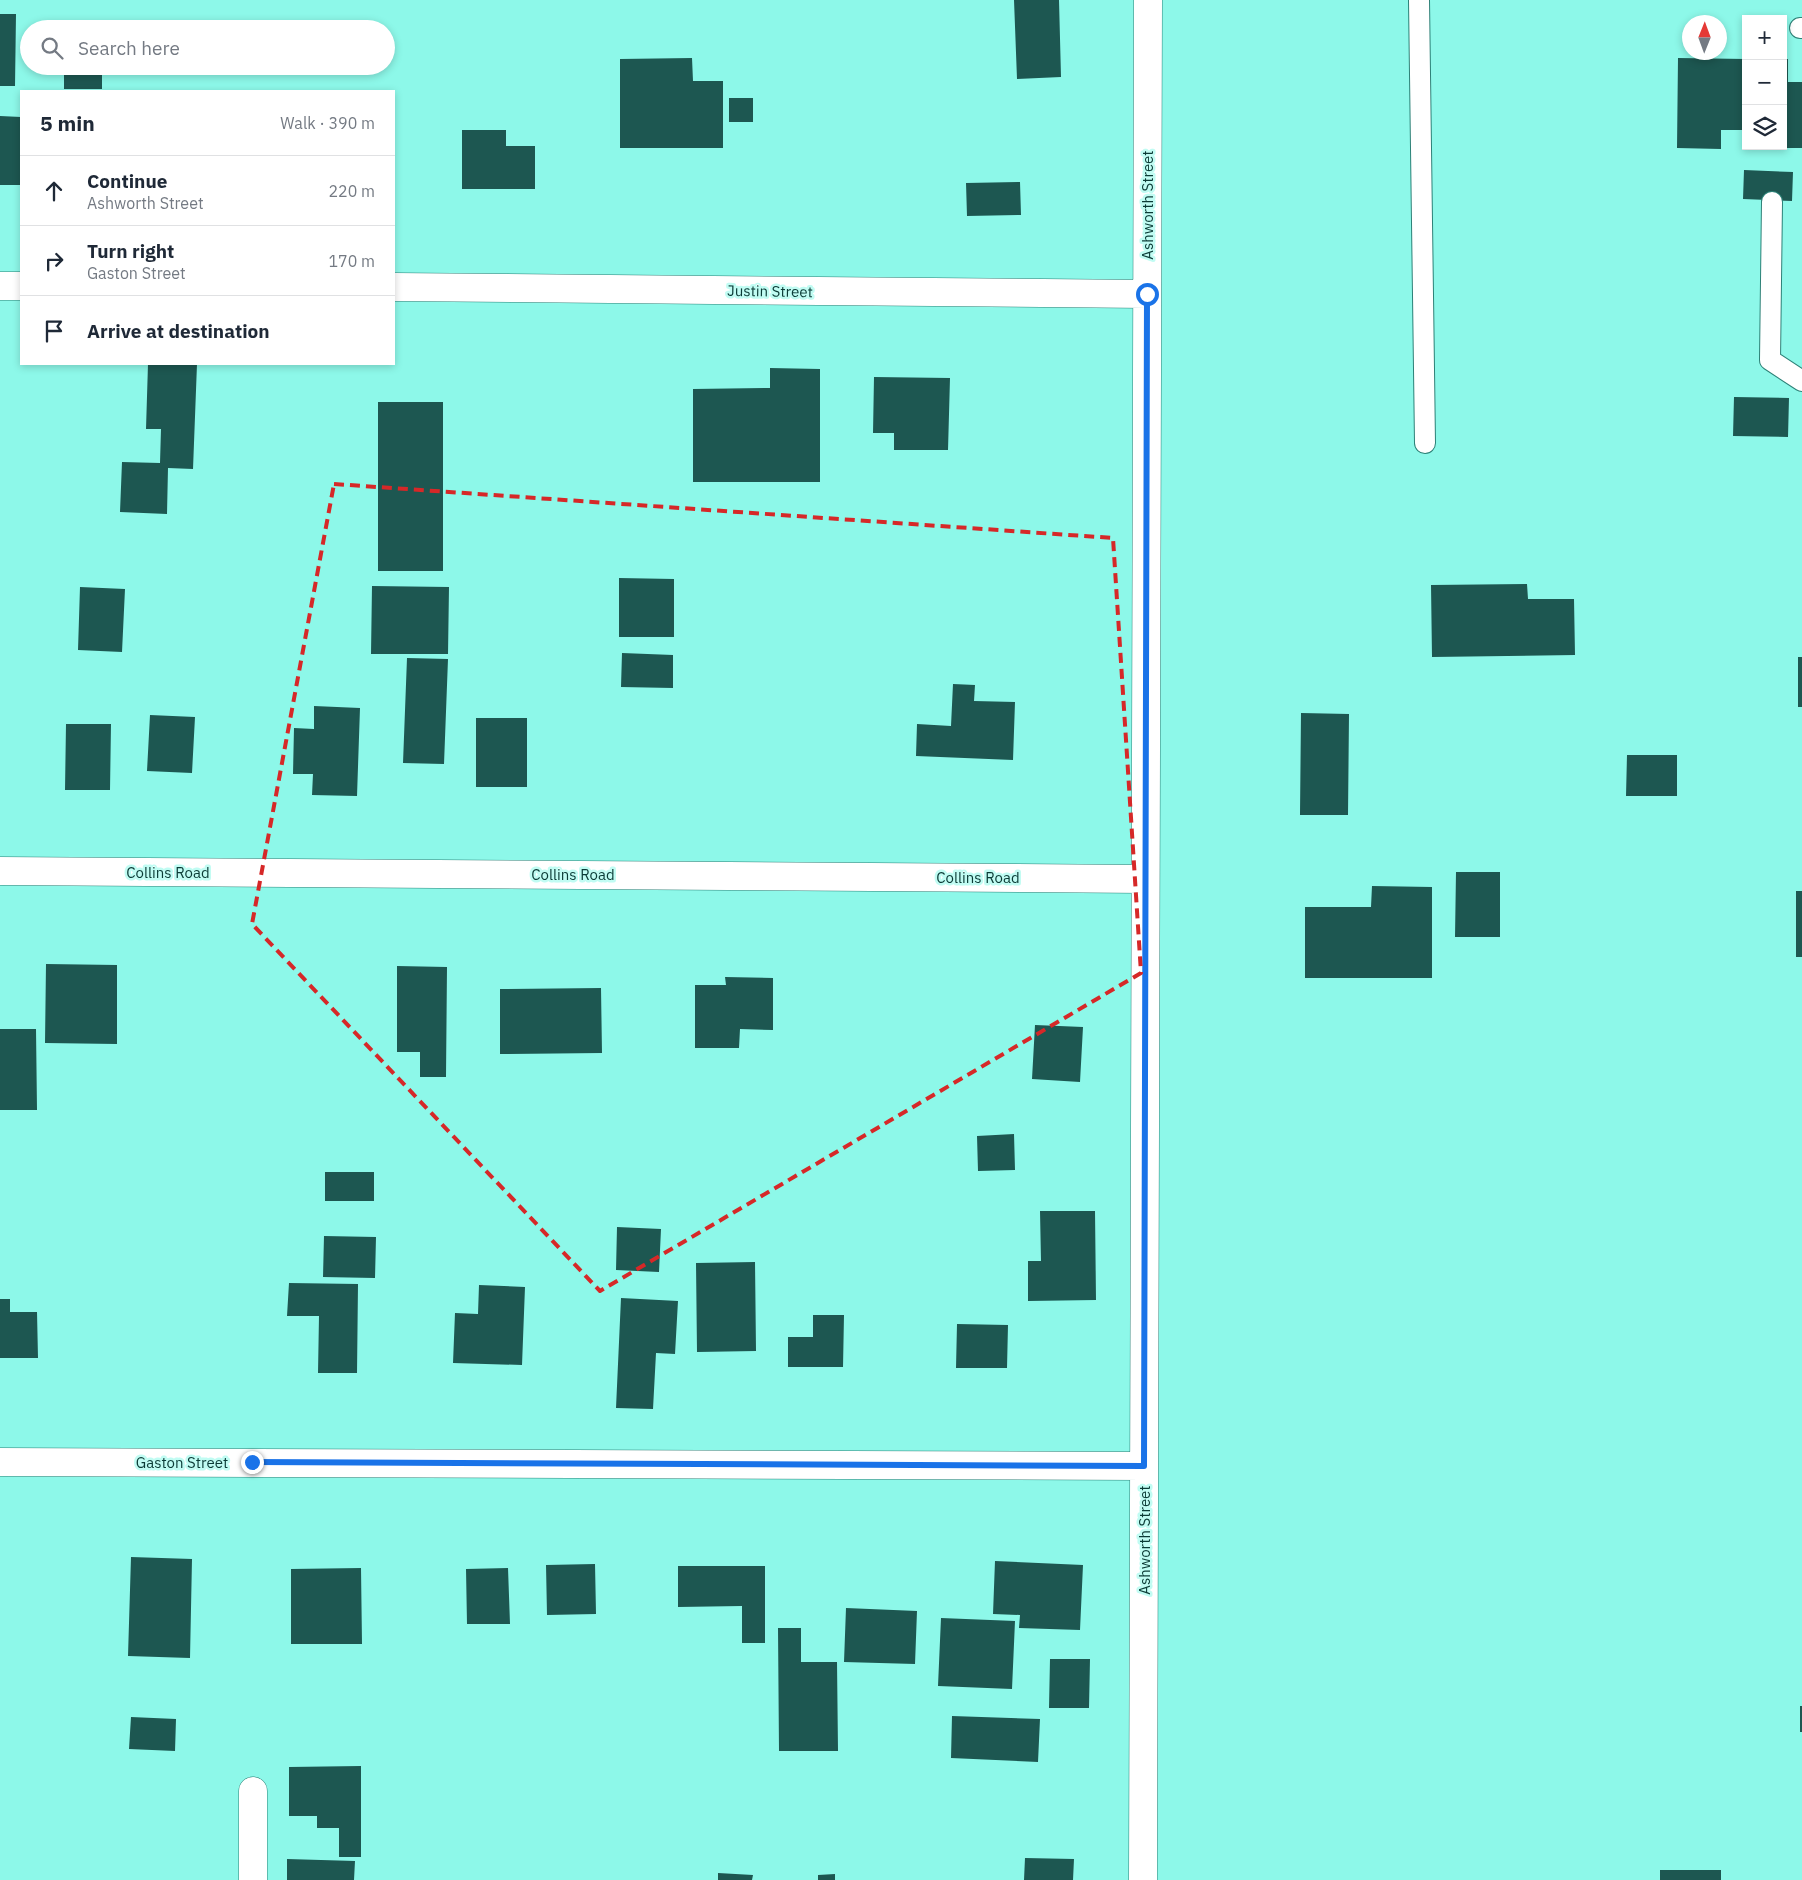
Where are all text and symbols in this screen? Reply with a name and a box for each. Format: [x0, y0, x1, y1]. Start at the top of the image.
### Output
north arrow [1682, 15, 1727, 60]
map controls [1742, 15, 1787, 150]
button: + [1742, 15, 1787, 60]
search box [20, 20, 395, 75]
icon: search [38, 34, 66, 62]
text: Search here [78, 36, 180, 60]
button: − [1742, 60, 1787, 105]
button: layers [1742, 105, 1787, 150]
text: 5 min [40, 109, 95, 137]
text: Walk · 390 m [280, 113, 375, 133]
street label: Ashworth Street [1138, 150, 1157, 260]
text: Continue [87, 169, 167, 193]
icon: ahead [40, 177, 68, 205]
text: 220 m [328, 181, 375, 201]
text: Ashworth Street [87, 193, 204, 213]
text: Turn right [87, 239, 174, 263]
icon: right [40, 247, 68, 275]
text: 170 m [328, 251, 375, 271]
text: Gaston Street [87, 263, 186, 283]
street label: Justin Street [727, 281, 813, 301]
route start [1136, 283, 1159, 306]
icon: arrive [40, 317, 68, 345]
text: Arrive at destination [87, 319, 270, 343]
street label: Collins Road [126, 863, 210, 882]
street label: Collins Road [531, 865, 615, 884]
street label: Collins Road [936, 868, 1020, 887]
route end [241, 1451, 264, 1474]
street label: Gaston Street [136, 1453, 228, 1472]
street label: Ashworth Street [1135, 1485, 1154, 1595]

